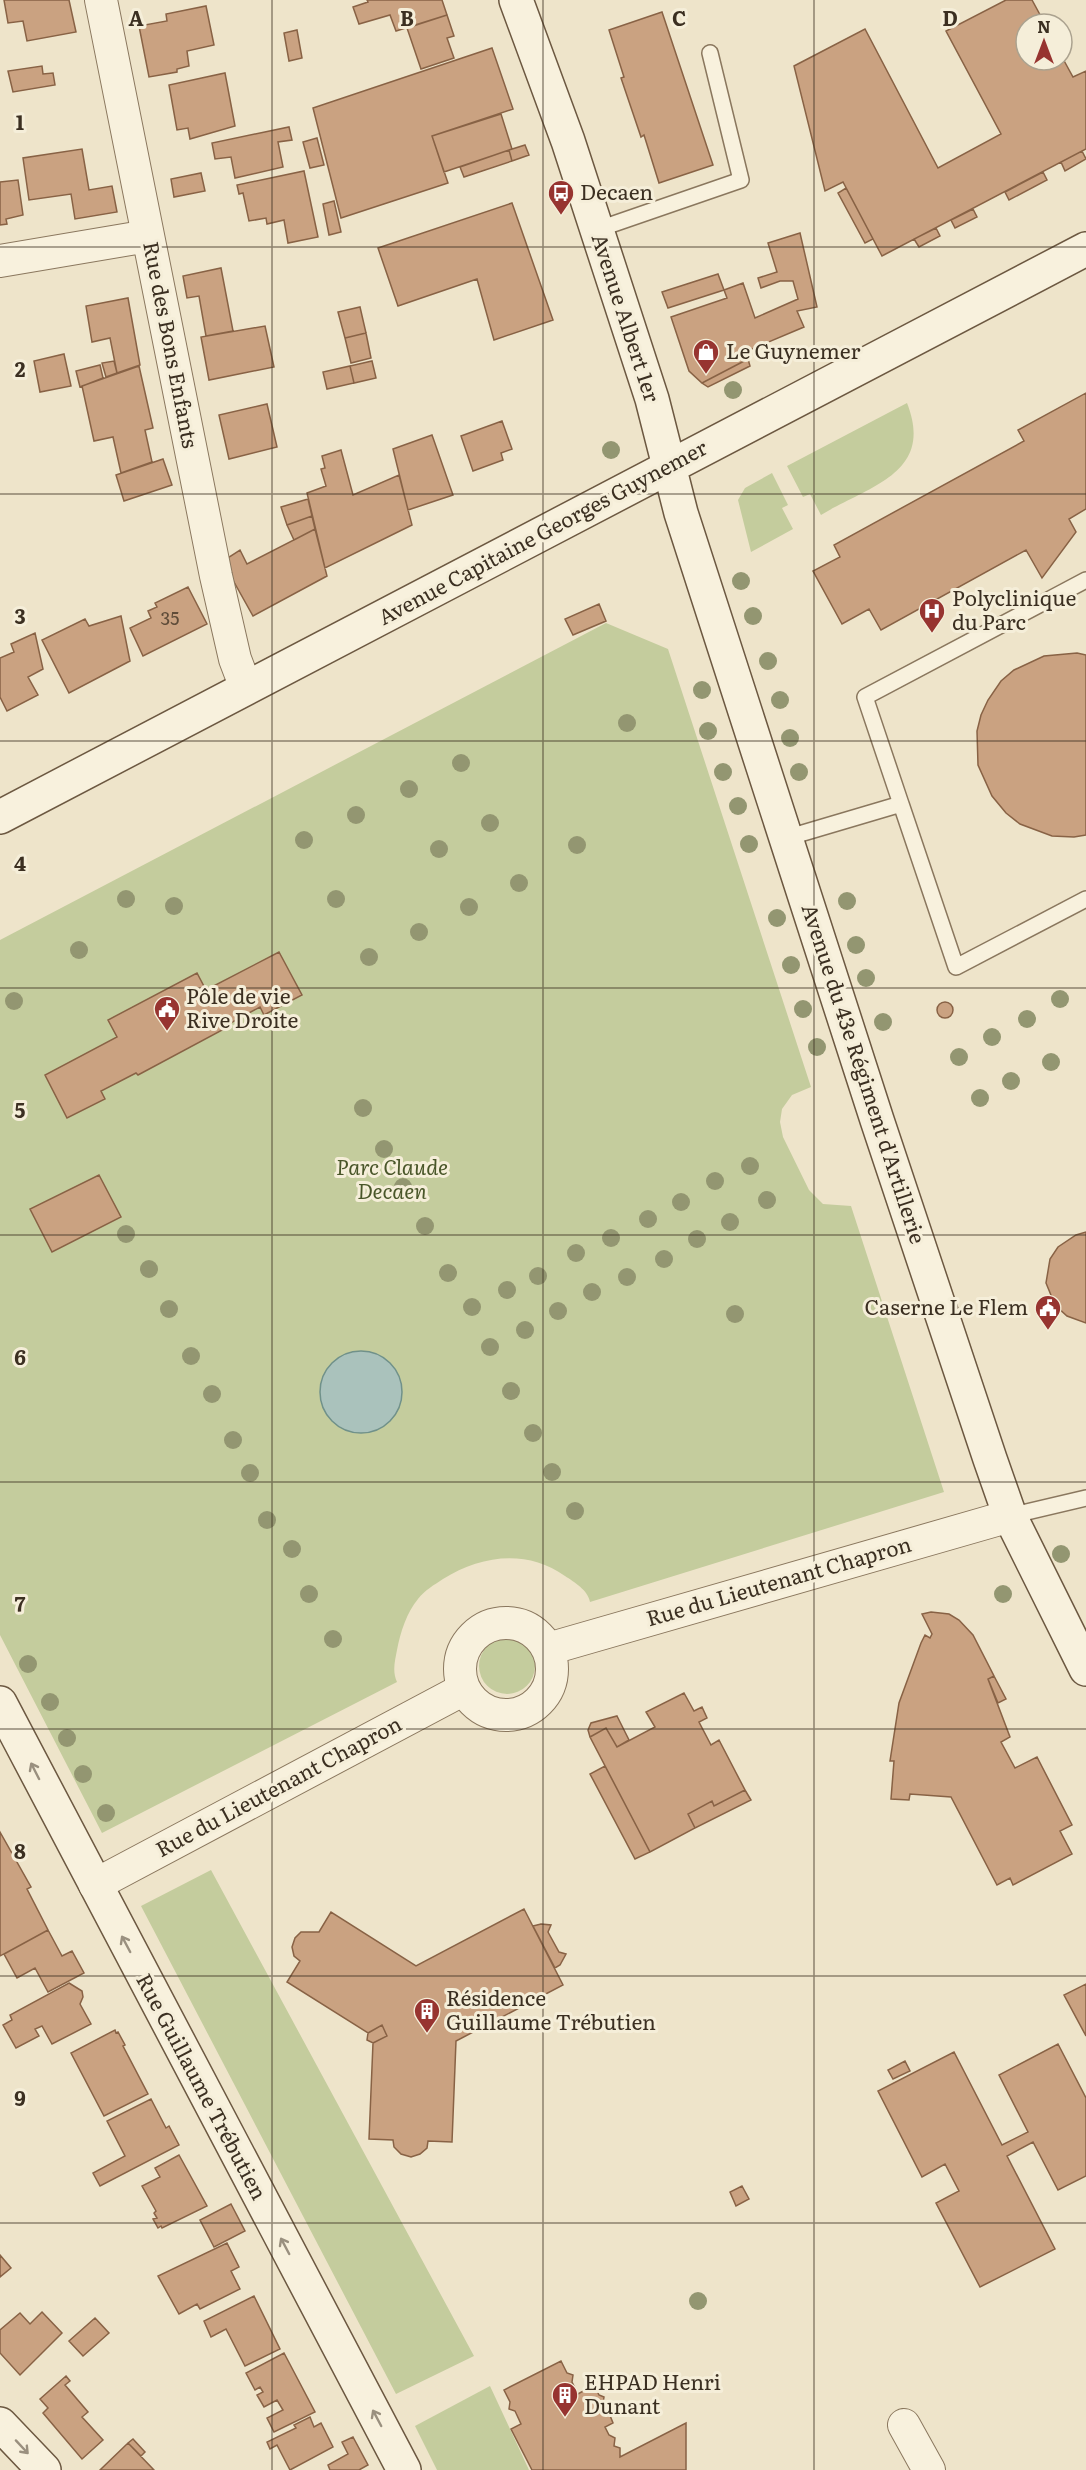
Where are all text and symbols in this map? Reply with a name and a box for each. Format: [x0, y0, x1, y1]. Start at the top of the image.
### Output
text: A [128, 2, 144, 32]
text: B [400, 2, 414, 32]
text: C [672, 2, 686, 32]
text: D [942, 2, 958, 32]
north arrow [1014, 12, 1074, 72]
text: N [1037, 14, 1051, 38]
text: 1 [16, 106, 24, 136]
place label: Decaen [580, 175, 653, 206]
bus stop icon: Decaen [546, 178, 576, 216]
street label: Avenue Albert 1er [586, 229, 669, 406]
street label: Rue des Bons Enfants [137, 238, 208, 451]
place label: Le Guynemer [726, 334, 860, 365]
shop icon: Le Guynemer [691, 337, 721, 375]
text: 2 [15, 353, 26, 383]
street label: Avenue Capitaine Georges Guynemer [372, 431, 712, 631]
place label: Polyclinique du Parc [952, 581, 1077, 636]
hospital icon: Polyclinique du Parc [917, 596, 947, 634]
text: 3 [14, 600, 26, 630]
house number: 35 [161, 604, 179, 631]
text: 4 [14, 847, 26, 877]
street label: Avenue du 43e Régiment d'Artillerie [796, 899, 935, 1247]
place label: Pôle de vie Rive Droite [186, 979, 298, 1034]
public building icon: Pôle de vie Rive Droite [152, 994, 182, 1032]
text: 5 [15, 1094, 26, 1124]
park label: Parc Claude Decaen [336, 1150, 448, 1205]
place label: Caserne Le Flem [865, 1290, 1028, 1321]
public building icon: Caserne Le Flem [1033, 1293, 1063, 1331]
text: 6 [14, 1341, 26, 1371]
street label: Rue du Lieutenant Chapron [642, 1527, 915, 1632]
text: 7 [15, 1588, 26, 1618]
street label: Rue du Lieutenant Chapron [149, 1707, 406, 1863]
one-way arrow [29, 1763, 41, 1780]
text: 8 [14, 1835, 26, 1865]
one-way arrow [120, 1935, 131, 1953]
street label: Rue Guillaume Trébutien [130, 1967, 276, 2205]
place label: Résidence Guillaume Trébutien [446, 1981, 656, 2036]
building icon: Résidence Guillaume Trébutien [412, 1996, 442, 2034]
text: 9 [14, 2082, 26, 2112]
one-way arrow [279, 2238, 291, 2255]
place label: EHPAD Henri Dunant [584, 2365, 721, 2420]
building icon: EHPAD Henri Dunant [550, 2380, 580, 2418]
one-way arrow [371, 2410, 382, 2428]
one-way arrow [15, 2439, 29, 2454]

